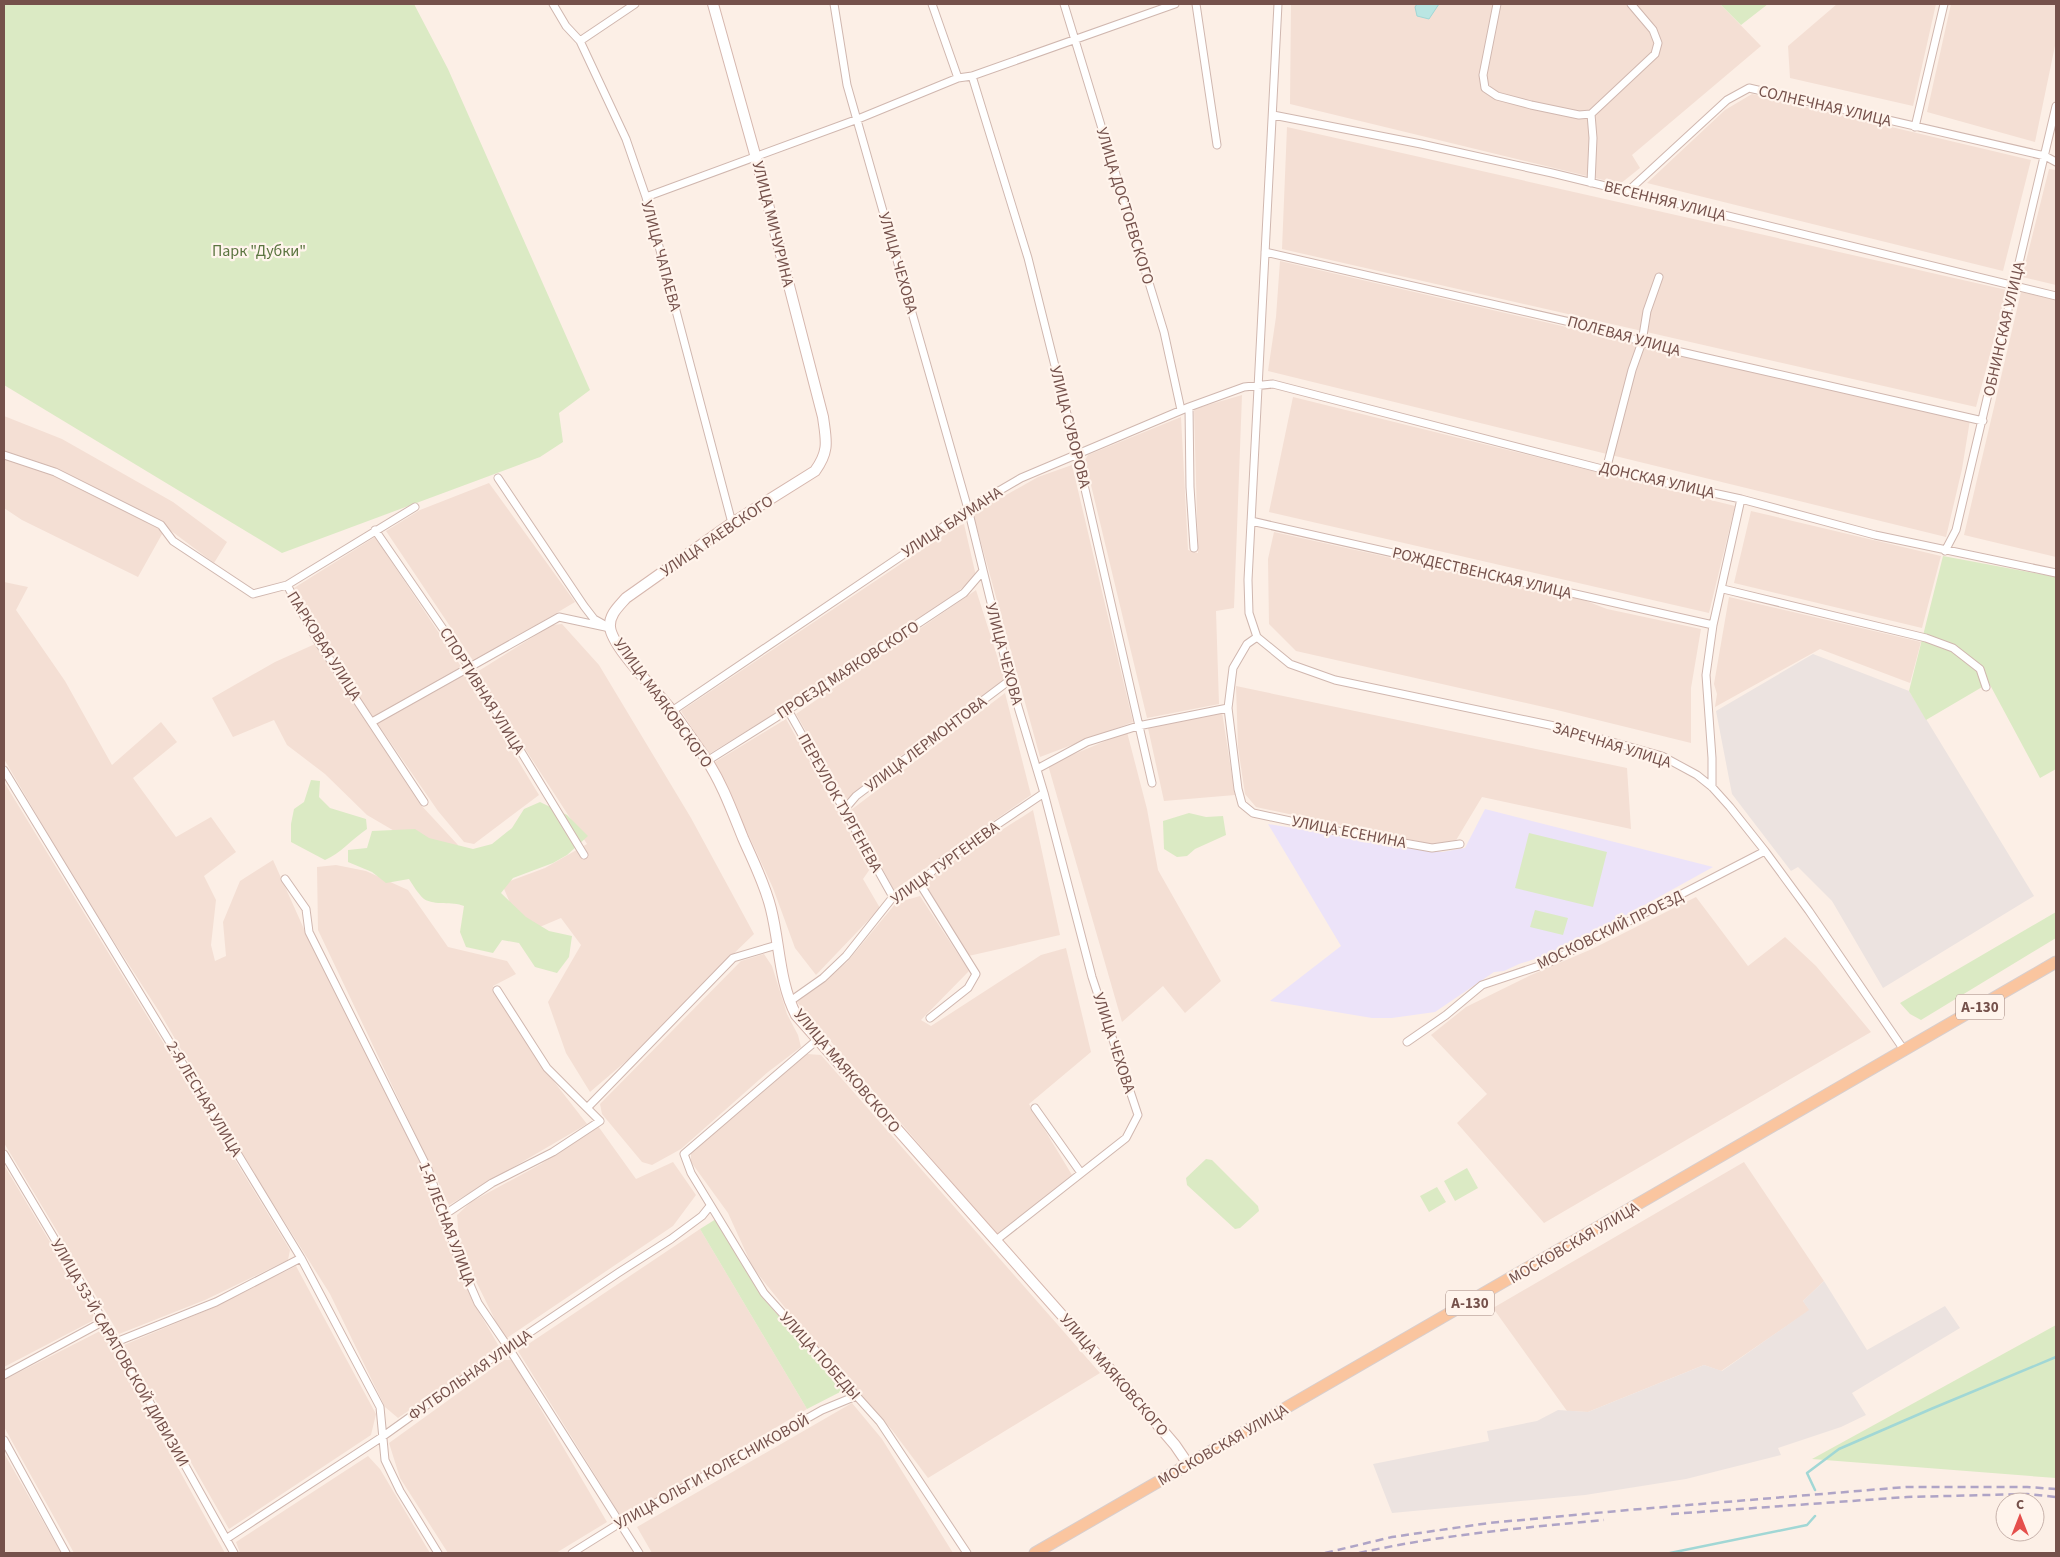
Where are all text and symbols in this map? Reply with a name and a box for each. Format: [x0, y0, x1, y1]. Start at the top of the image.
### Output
street label: СОЛНЕЧНАЯ УЛИЦА [1756, 80, 1894, 132]
street label: УЛИЦА ДОСТОЕВСКОГО [1091, 125, 1159, 287]
street label: УЛИЦА МИЧУРИНА [747, 159, 799, 289]
street label: ВЕСЕННЯЯ УЛИЦА [1602, 175, 1729, 227]
street label: УЛИЦА ЧАПАЕВА [636, 198, 686, 314]
street label: УЛИЦА ЧЕХОВА [873, 210, 923, 317]
park label: Парк "Дубки" [212, 240, 306, 262]
street label: ОБНИНСКАЯ УЛИЦА [1978, 259, 2030, 399]
street label: ПОЛЕВАЯ УЛИЦА [1565, 310, 1683, 362]
street label: УЛИЦА СУВОРОВА [1044, 364, 1096, 491]
street label: ДОНСКАЯ УЛИЦА [1597, 456, 1717, 504]
street label: УЛИЦА БАУМАНА [898, 481, 1007, 563]
street label: УЛИЦА РАЕВСКОГО [656, 490, 778, 582]
street label: РОЖДЕСТВЕНСКАЯ УЛИЦА [1390, 542, 1574, 604]
street label: ПАРКОВАЯ УЛИЦА [281, 587, 367, 705]
street label: УЛИЦА ЧЕХОВА [980, 601, 1028, 708]
street label: ПРОЕЗД МАЯКОВСКОГО [772, 616, 924, 724]
street label: СПОРТИВНАЯ УЛИЦА [434, 623, 530, 759]
street label: УЛИЦА МАЯКОВСКОГО [608, 634, 718, 772]
street label: УЛИЦА ЛЕРМОНТОВА [861, 691, 992, 797]
street label: ЗАРЕЧНАЯ УЛИЦА [1550, 717, 1674, 774]
street label: ПЕРЕУЛОК ТУРГЕНЕВА [793, 730, 888, 877]
street label: УЛИЦА ЕСЕНИНА [1290, 810, 1408, 854]
street label: УЛИЦА ТУРГЕНЕВА [886, 816, 1004, 910]
street label: МОСКОВСКИЙ ПРОЕЗД [1533, 885, 1687, 975]
street label: УЛИЦА ЧЕХОВА [1087, 990, 1141, 1096]
road number: А-130 [1956, 994, 2004, 1020]
street label: УЛИЦА МАЯКОВСКОГО [789, 1004, 905, 1138]
street label: 2-Я ЛЕСНАЯ УЛИЦА [161, 1037, 247, 1161]
street label: 1-Я ЛЕСНАЯ УЛИЦА [413, 1159, 481, 1289]
street label: МОСКОВСКАЯ УЛИЦА [1505, 1197, 1643, 1289]
street label: УЛИЦА 53-Й САРАТОВСКОЙ ДИВИЗИИ [46, 1235, 194, 1471]
road number: А-130 [1446, 1290, 1494, 1316]
street label: УЛИЦА ПОБЕДЫ [775, 1307, 865, 1405]
street label: УЛИЦА МАЯКОВСКОГО [1055, 1309, 1173, 1441]
street label: ФУТБОЛЬНАЯ УЛИЦА [404, 1324, 536, 1426]
street label: МОСКОВСКАЯ УЛИЦА [1154, 1399, 1292, 1491]
street label: УЛИЦА ОЛЬГИ КОЛЕСНИКОВОЙ [611, 1409, 813, 1535]
north arrow [1995, 1492, 2045, 1542]
text: С [2016, 1495, 2024, 1515]

